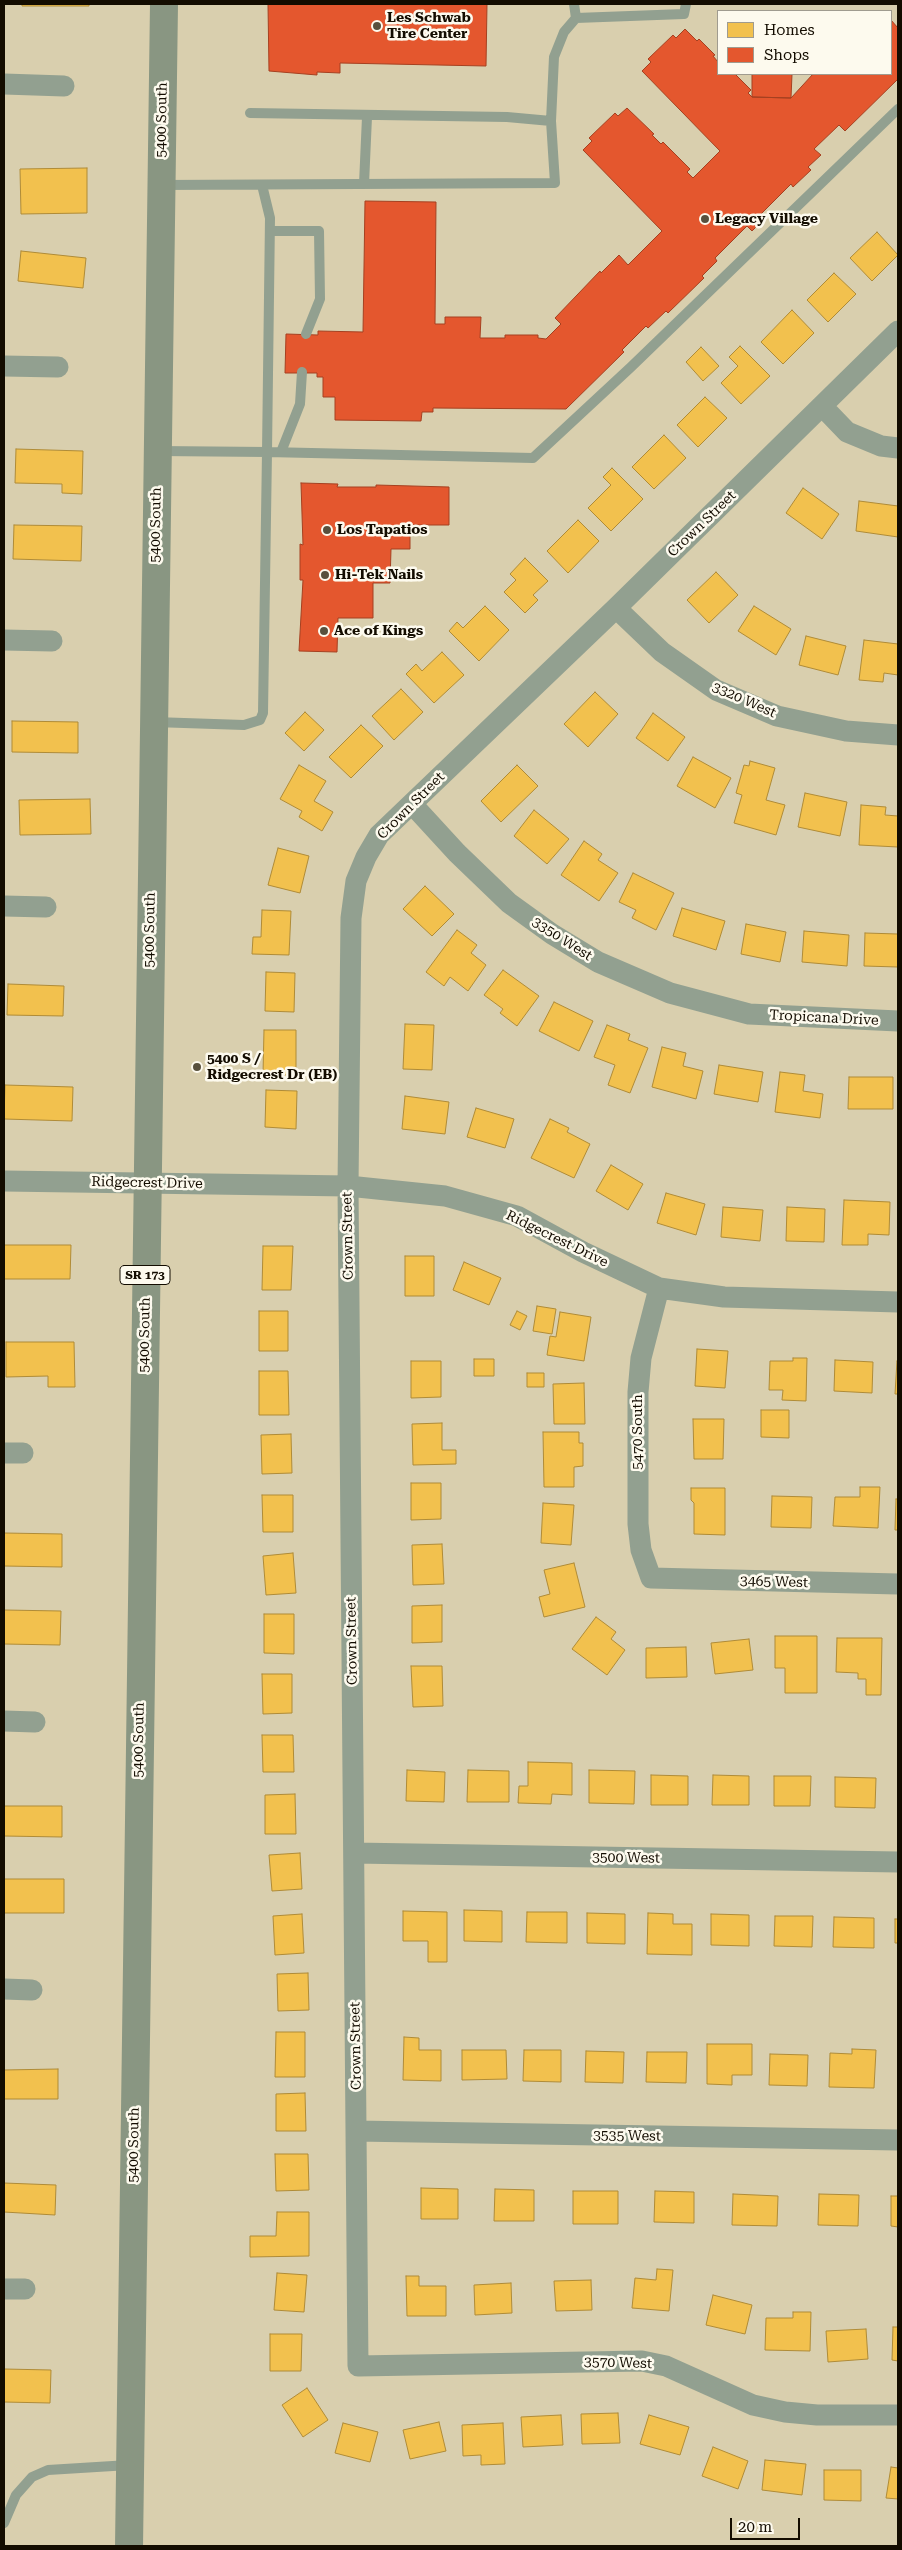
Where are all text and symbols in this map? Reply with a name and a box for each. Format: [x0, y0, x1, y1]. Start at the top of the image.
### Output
place label: Les Schwab Tire Center [387, 10, 471, 42]
legend [717, 10, 892, 75]
marker: Les Schwab Tire Center [371, 20, 383, 32]
text: Homes [764, 21, 815, 39]
text: Shops [764, 46, 809, 64]
street label: 5400 South [153, 82, 171, 158]
place label: Legacy Village [715, 211, 818, 227]
marker: Legacy Village [699, 213, 711, 225]
street label: 5400 South [147, 487, 165, 563]
street label: Crown Street [664, 487, 740, 561]
place label: Los Tapatios [337, 522, 428, 538]
marker: Los Tapatios [321, 524, 333, 536]
place label: Hi-Tek Nails [335, 567, 423, 583]
marker: Hi-Tek Nails [319, 569, 331, 581]
place label: Ace of Kings [334, 623, 423, 639]
marker: Ace of Kings [318, 625, 330, 637]
street label: 3320 West [709, 678, 779, 722]
street label: Crown Street [374, 769, 448, 843]
street label: 5400 South [141, 892, 159, 968]
street label: 3350 West [529, 913, 595, 965]
street label: Tropicana Drive [769, 1007, 879, 1029]
place label: 5400 S / Ridgecrest Dr (EB) [207, 1051, 337, 1084]
marker: 5400 S / Ridgecrest Dr (EB) [191, 1061, 203, 1073]
street label: Ridgecrest Drive [91, 1174, 203, 1192]
street label: Crown Street [339, 1192, 357, 1280]
street label: Ridgecrest Drive [503, 1207, 611, 1271]
road number: SR 173 [120, 1266, 170, 1284]
street label: 5400 South [136, 1297, 154, 1373]
street label: 5470 South [630, 1394, 646, 1470]
street label: 3465 West [740, 1572, 808, 1592]
street label: Crown Street [343, 1597, 361, 1685]
street label: 5400 South [130, 1702, 148, 1778]
street label: 3500 West [592, 1849, 660, 1867]
street label: Crown Street [347, 2002, 365, 2090]
street label: 5400 South [125, 2107, 143, 2183]
street label: 3535 West [593, 2127, 661, 2145]
street label: 3570 West [584, 2353, 652, 2373]
scale bar [732, 2508, 802, 2540]
text: 20 m [738, 2518, 772, 2536]

